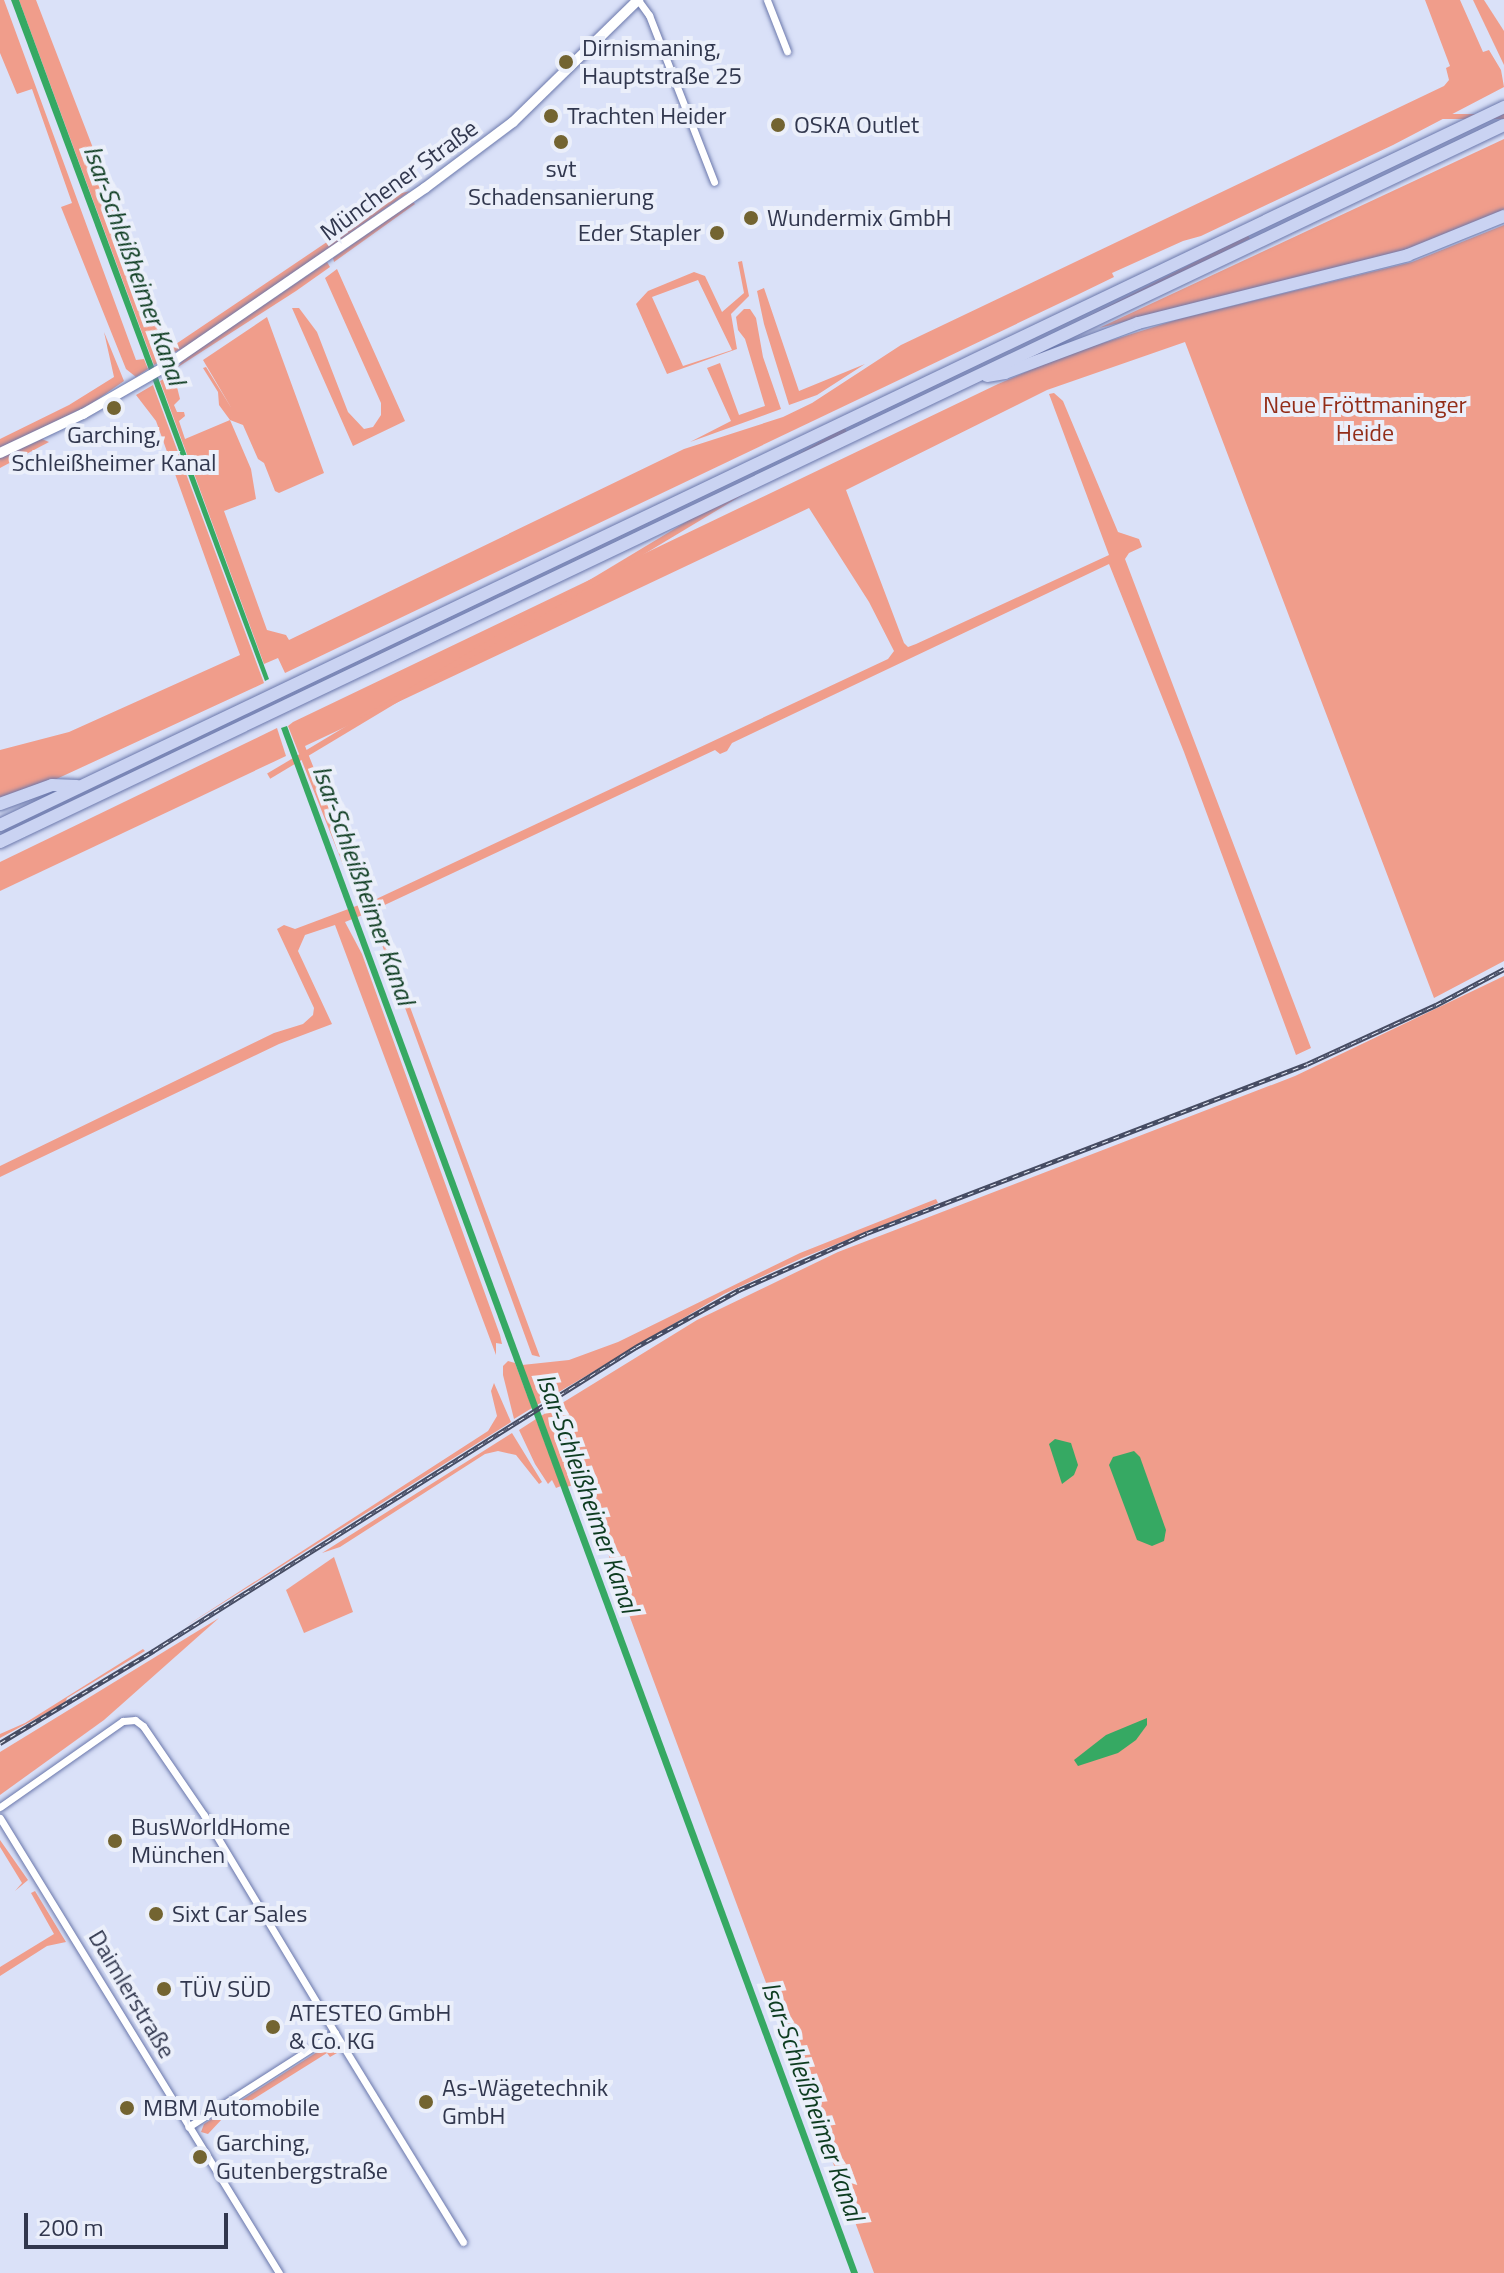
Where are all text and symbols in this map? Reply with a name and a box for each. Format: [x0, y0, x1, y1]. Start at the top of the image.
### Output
place label: Dirnismaning, Hauptstraße 25 [582, 34, 742, 90]
marker: Dirnismaning, Hauptstraße 25 [557, 53, 575, 71]
place label: Trachten Heider [567, 102, 726, 130]
marker: Trachten Heider [542, 107, 560, 125]
place label: OSKA Outlet [794, 111, 919, 139]
street label: Münchener Straße [315, 113, 483, 247]
marker: OSKA Outlet [769, 116, 787, 134]
marker: svt Schadensanierung [552, 133, 570, 151]
water label: Isar-Schleißheimer Kanal [77, 141, 193, 389]
place label: svt Schadensanierung [468, 155, 654, 211]
place label: Wundermix GmbH [767, 204, 952, 232]
marker: Wundermix GmbH [742, 209, 760, 227]
place label: Eder Stapler [578, 219, 701, 247]
marker: Eder Stapler [708, 224, 726, 242]
park label: Neue Fröttmaninger Heide [1263, 391, 1467, 447]
marker: Garching, Schleißheimer Kanal [105, 399, 123, 417]
place label: Garching, Schleißheimer Kanal [11, 421, 217, 477]
water label: Isar-Schleißheimer Kanal [306, 761, 422, 1009]
water label: Isar-Schleißheimer Kanal [530, 1369, 646, 1617]
place label: BusWorldHome München [131, 1813, 290, 1869]
marker: BusWorldHome München [106, 1832, 124, 1850]
place label: Sixt Car Sales [172, 1900, 307, 1928]
marker: Sixt Car Sales [147, 1905, 165, 1923]
street label: Daimlerstraße [82, 1925, 182, 2063]
place label: TÜV SÜD [180, 1975, 271, 2003]
water label: Isar-Schleißheimer Kanal [755, 1977, 871, 2225]
marker: TÜV SÜD [155, 1980, 173, 1998]
place label: ATESTEO GmbH & Co. KG [289, 1999, 451, 2055]
marker: ATESTEO GmbH & Co. KG [264, 2018, 282, 2036]
place label: As-Wägetechnik GmbH [442, 2074, 608, 2130]
marker: As-Wägetechnik GmbH [417, 2093, 435, 2111]
place label: MBM Automobile [143, 2094, 320, 2122]
marker: MBM Automobile [118, 2099, 136, 2117]
place label: Garching, Gutenbergstraße [216, 2129, 388, 2185]
marker: Garching, Gutenbergstraße [191, 2148, 209, 2166]
scale bar [28, 2197, 232, 2247]
text: 200 m [38, 2209, 104, 2245]

